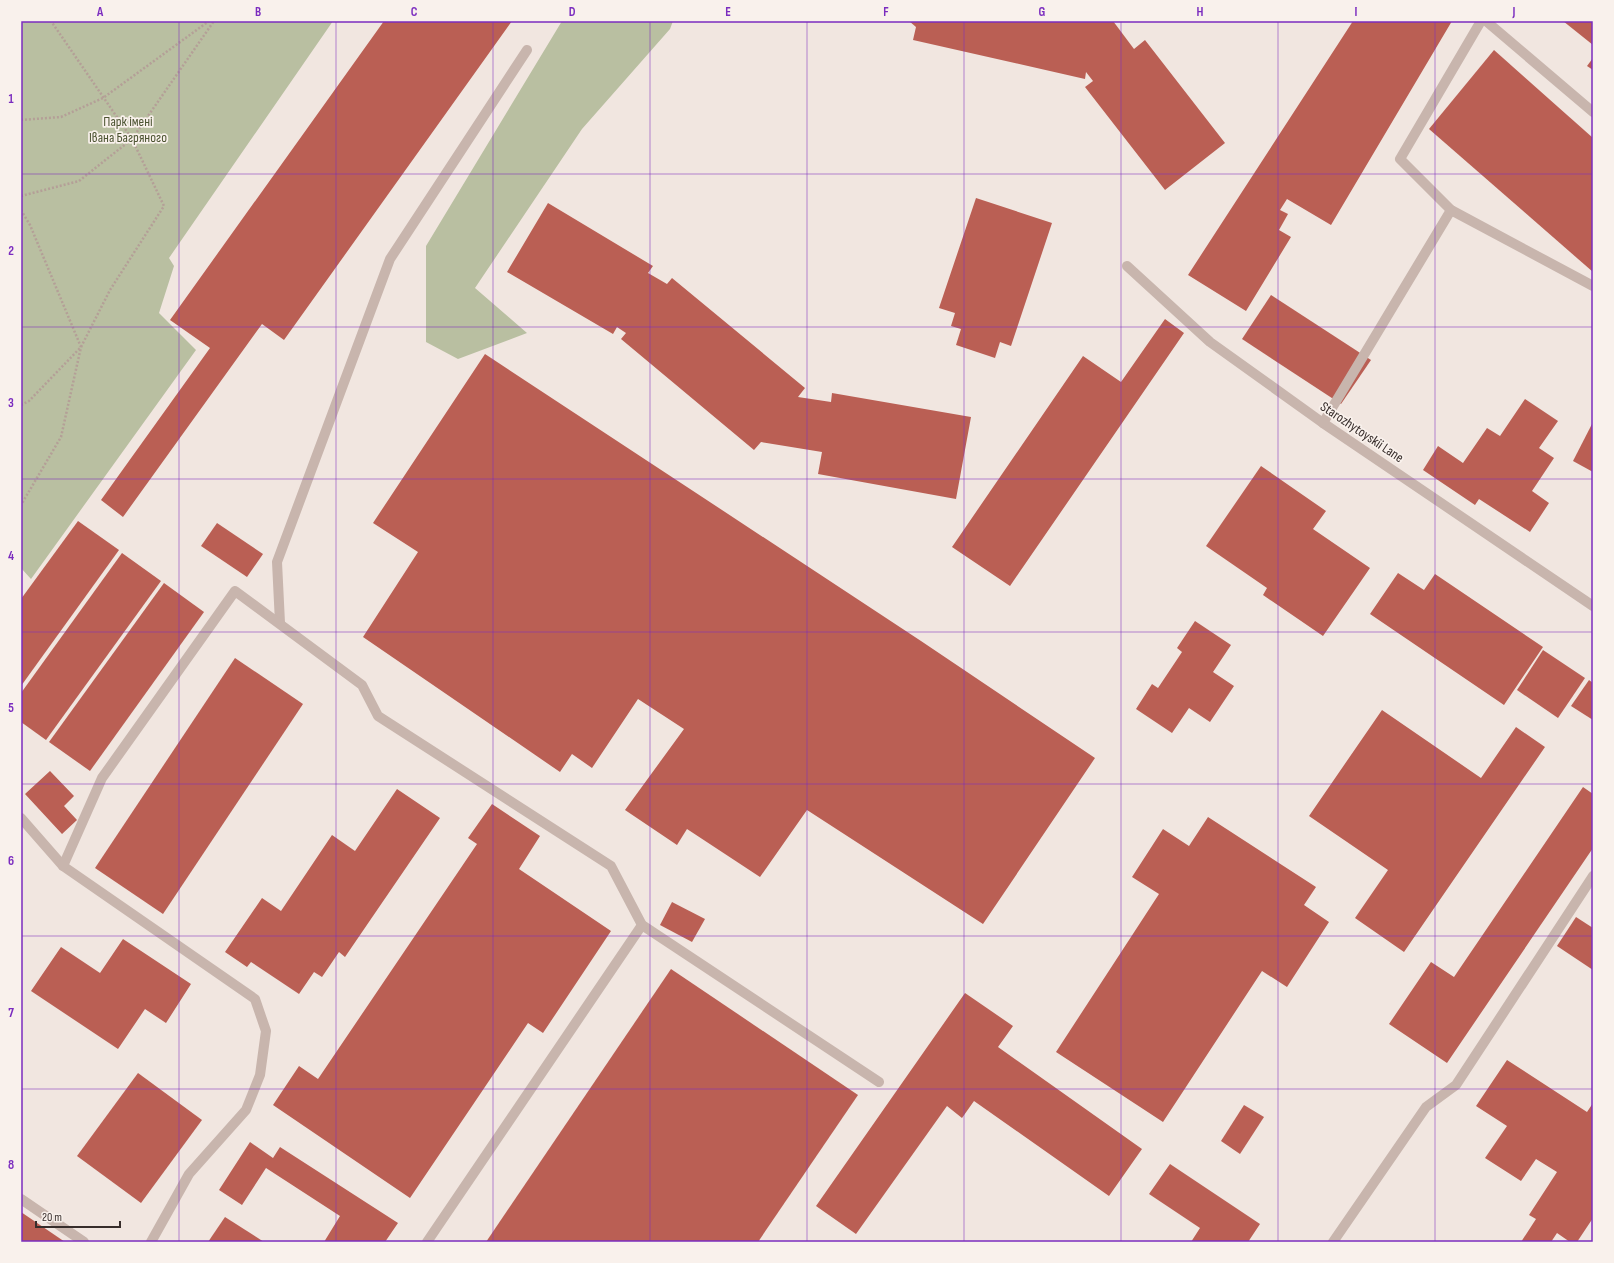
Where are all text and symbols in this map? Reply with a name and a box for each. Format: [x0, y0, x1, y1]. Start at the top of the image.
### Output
text: A [96, 4, 104, 20]
text: B [255, 4, 261, 20]
text: C [411, 4, 418, 20]
text: D [569, 4, 576, 20]
text: E [725, 4, 731, 20]
text: F [883, 4, 889, 20]
text: G [1039, 4, 1046, 20]
text: H [1197, 4, 1204, 20]
text: I [1355, 4, 1358, 20]
text: J [1512, 4, 1516, 20]
text: 1 [8, 91, 14, 107]
park label: Парк імені Івана Багряного [89, 113, 167, 146]
text: 2 [8, 243, 14, 259]
text: 3 [8, 395, 14, 411]
street label: Starozhytoyskii Lane [1317, 398, 1407, 466]
text: 4 [8, 548, 14, 564]
text: 5 [8, 700, 14, 716]
text: 6 [8, 853, 14, 869]
text: 7 [8, 1005, 14, 1021]
text: 8 [8, 1157, 14, 1173]
scale bar [36, 1203, 120, 1229]
text: 20 m [42, 1210, 62, 1225]

